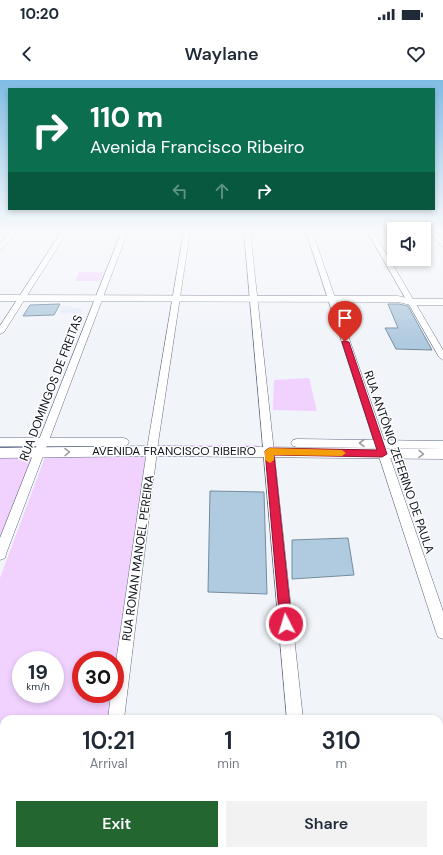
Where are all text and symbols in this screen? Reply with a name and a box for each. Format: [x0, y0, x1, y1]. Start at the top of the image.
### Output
text: 10:20 [20, 4, 59, 24]
text: Waylane [184, 42, 259, 66]
icon: back [16, 43, 38, 65]
icon: heart [405, 43, 427, 65]
text: 110 m [90, 99, 163, 136]
icon: right [24, 104, 76, 156]
text: Avenida Francisco Ribeiro [90, 135, 304, 159]
icon: left [169, 180, 191, 202]
icon: ahead [211, 180, 233, 202]
icon: right [253, 180, 275, 202]
map controls [387, 222, 431, 266]
button: sound [387, 222, 431, 266]
pin [328, 301, 362, 342]
icon: arrive [334, 307, 356, 329]
street label: RUA DOMINGOS DE FREITAS [16, 313, 86, 463]
street label: RUA ANTÔNIO ZEFERINO DE PAULA [360, 368, 438, 556]
one-way arrow [359, 439, 365, 448]
street label: AVENIDA FRANCISCO RIBEIRO [92, 443, 256, 459]
one-way arrow [64, 448, 70, 456]
one-way arrow [418, 450, 424, 458]
street label: RUA RONAN MANOEL PEREIRA [118, 474, 158, 642]
position arrow [265, 603, 307, 645]
speed limit sign: 30 [72, 651, 124, 703]
text: 19 [28, 659, 48, 685]
text: km/h [26, 680, 50, 693]
text: 10:21 [82, 725, 135, 756]
text: 1 [224, 725, 233, 756]
text: 310 [322, 725, 361, 756]
text: Arrival [90, 755, 128, 772]
text: min [217, 755, 239, 772]
text: m [335, 755, 347, 772]
button: Exit [16, 801, 218, 847]
button: Share [226, 801, 427, 847]

